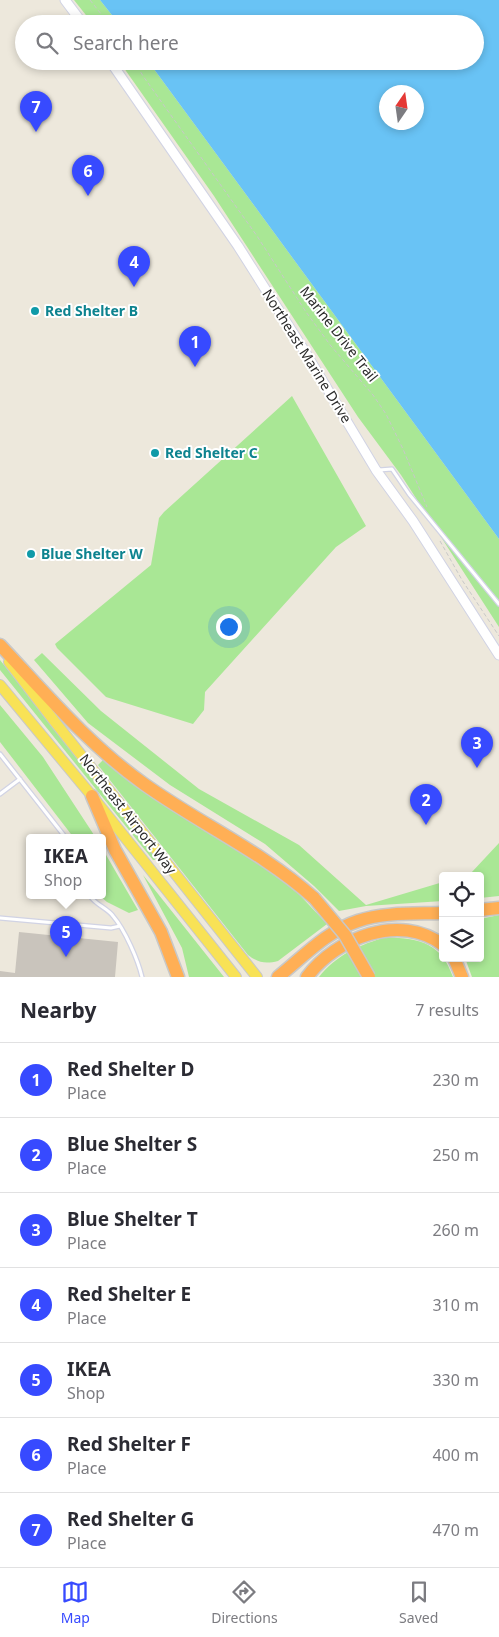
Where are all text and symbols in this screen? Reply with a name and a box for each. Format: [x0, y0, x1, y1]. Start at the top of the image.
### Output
search box [15, 15, 484, 70]
icon: search [33, 29, 61, 57]
text: Search here [73, 30, 179, 56]
north arrow [379, 85, 424, 130]
pin: 7 [20, 91, 52, 132]
pin: 6 [72, 155, 104, 196]
pin: 4 [118, 246, 150, 287]
street label: Marine Drive Trail [296, 282, 383, 385]
street label: Northeast Marine Drive [258, 285, 356, 426]
place label: Red Shelter B [45, 301, 138, 320]
marker: Red Shelter B [29, 305, 41, 317]
pin: 1 [179, 326, 211, 367]
place label: Red Shelter C [165, 443, 258, 462]
marker: Red Shelter C [149, 447, 161, 459]
place label: Blue Shelter W [41, 544, 143, 563]
marker: Blue Shelter W [25, 548, 37, 560]
your location [216, 614, 242, 640]
pin: 3 [461, 727, 493, 768]
street label: Northeast Airport Way [76, 750, 182, 878]
pin: 2 [410, 784, 442, 825]
popup [26, 834, 106, 899]
text: IKEA [44, 843, 88, 869]
text: Shop [44, 869, 82, 891]
map controls [439, 872, 484, 962]
button: locate [439, 872, 484, 917]
pin: 5 [50, 916, 82, 957]
button: layers [439, 917, 484, 962]
text: Nearby [20, 996, 96, 1024]
text: 7 results [415, 999, 479, 1021]
text: Red Shelter D [67, 1056, 195, 1082]
text: 1 [31, 1069, 41, 1091]
text: 230 m [432, 1069, 479, 1091]
text: Place [67, 1082, 107, 1104]
text: Blue Shelter S [67, 1131, 197, 1157]
text: 2 [31, 1144, 41, 1166]
text: 250 m [432, 1144, 479, 1166]
text: Place [67, 1157, 107, 1179]
text: Blue Shelter T [67, 1206, 198, 1232]
text: 3 [31, 1219, 41, 1241]
text: 260 m [432, 1219, 479, 1241]
text: Place [67, 1232, 107, 1254]
text: Red Shelter E [67, 1281, 191, 1307]
text: 4 [31, 1294, 41, 1316]
text: 310 m [432, 1294, 479, 1316]
text: Place [67, 1307, 107, 1329]
text: IKEA [67, 1356, 111, 1382]
text: 5 [31, 1369, 41, 1391]
text: 330 m [432, 1369, 479, 1391]
text: Shop [67, 1382, 105, 1404]
text: Red Shelter F [67, 1431, 191, 1457]
text: 6 [31, 1444, 41, 1466]
text: 400 m [432, 1444, 479, 1466]
text: Place [67, 1457, 107, 1479]
text: Red Shelter G [67, 1506, 194, 1532]
text: 7 [31, 1519, 41, 1541]
text: 470 m [432, 1519, 479, 1541]
text: Place [67, 1532, 107, 1554]
tab: Map [61, 1578, 90, 1627]
tab: Directions [211, 1578, 278, 1627]
tab: Saved [399, 1578, 438, 1627]

